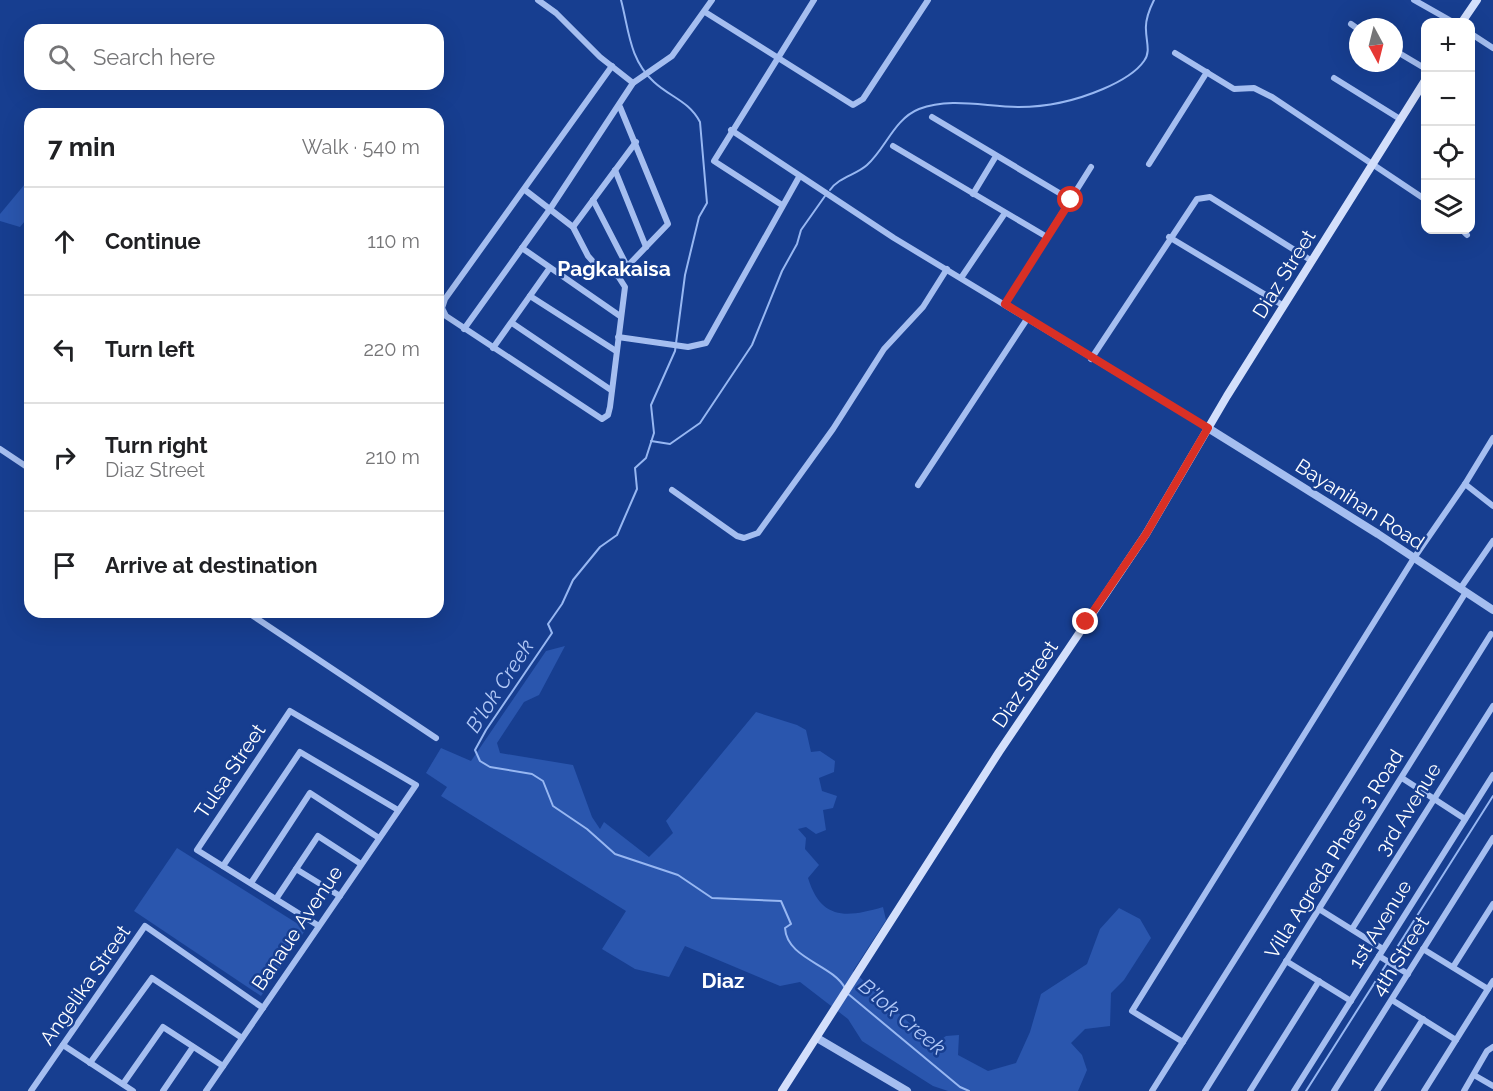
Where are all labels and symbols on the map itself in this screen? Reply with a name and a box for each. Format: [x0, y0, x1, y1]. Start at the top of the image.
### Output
north arrow [1349, 18, 1403, 72]
route start [1057, 186, 1083, 212]
street label: Diaz Street [1247, 225, 1321, 323]
district label: Pagkakaisa [557, 256, 671, 281]
street label: Bayanihan Road [1291, 453, 1429, 555]
route end [1072, 608, 1098, 634]
water label: B'lok Creek [460, 635, 539, 737]
street label: Diaz Street [987, 636, 1063, 732]
street label: Tulsa Street [190, 719, 271, 823]
street label: Villa Agreda Phase 3 Road [1260, 745, 1408, 963]
street label: 3rd Avenue [1370, 758, 1446, 860]
street label: Banaue Avenue [246, 861, 348, 995]
street label: 1st Avenue [1343, 875, 1417, 973]
street label: 4th Street [1366, 911, 1434, 1000]
street label: Angelika Street [35, 920, 135, 1050]
district label: Diaz [702, 968, 744, 993]
water label: B'lok Creek [854, 973, 951, 1060]

